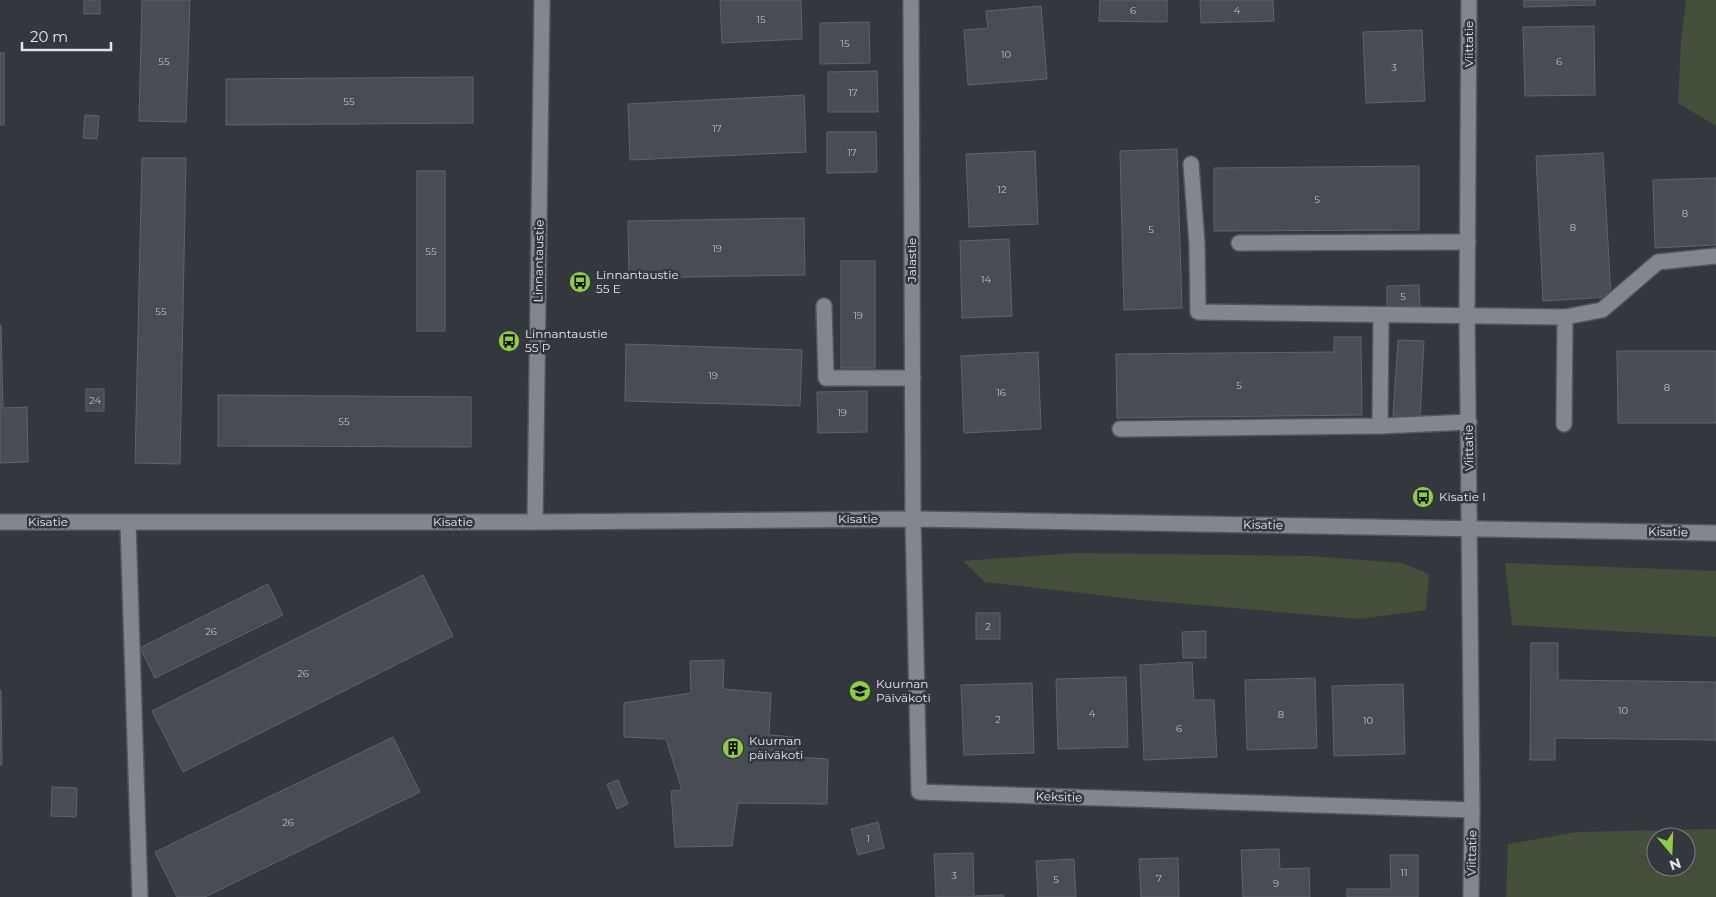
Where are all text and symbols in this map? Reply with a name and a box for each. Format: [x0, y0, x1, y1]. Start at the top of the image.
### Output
house number: 6 [1130, 4, 1136, 17]
house number: 4 [1234, 4, 1241, 17]
house number: 15 [756, 13, 766, 26]
scale bar [22, 20, 111, 52]
street label: Viittatie [1461, 21, 1476, 67]
text: 20 m [30, 27, 68, 46]
house number: 15 [840, 37, 850, 50]
house number: 10 [1001, 48, 1011, 61]
house number: 55 [158, 55, 170, 68]
house number: 6 [1556, 55, 1562, 68]
house number: 3 [1391, 61, 1397, 74]
house number: 17 [848, 86, 858, 99]
house number: 55 [343, 95, 355, 108]
house number: 17 [712, 122, 722, 135]
house number: 17 [847, 146, 857, 159]
house number: 12 [997, 183, 1007, 196]
house number: 5 [1314, 193, 1320, 206]
house number: 8 [1682, 207, 1688, 220]
street label: Linnantaustie [530, 220, 547, 302]
house number: 8 [1570, 221, 1576, 234]
house number: 5 [1148, 223, 1154, 236]
street label: Jalastie [904, 238, 919, 283]
house number: 19 [712, 242, 722, 255]
house number: 55 [425, 245, 437, 258]
place label: Linnantaustie 55 E [596, 267, 679, 296]
bus stop icon: Linnantaustie 55 E [568, 270, 592, 294]
house number: 14 [981, 273, 991, 286]
house number: 5 [1400, 290, 1406, 303]
house number: 55 [155, 305, 167, 318]
house number: 19 [853, 309, 863, 322]
place label: Linnantaustie 55 P [525, 326, 608, 355]
bus stop icon: Linnantaustie 55 P [497, 329, 521, 353]
house number: 19 [708, 369, 718, 382]
house number: 5 [1236, 379, 1242, 392]
house number: 8 [1664, 381, 1670, 394]
house number: 16 [996, 386, 1006, 399]
house number: 24 [89, 394, 101, 407]
house number: 19 [837, 406, 847, 419]
house number: 55 [338, 415, 350, 428]
street label: Viittatie [1461, 425, 1476, 471]
bus stop icon: Kisatie I [1411, 485, 1435, 509]
place label: Kisatie I [1439, 489, 1486, 504]
street label: Kisatie [838, 511, 878, 526]
street label: Kisatie [28, 514, 68, 529]
street label: Kisatie [433, 514, 473, 529]
street label: Kisatie [1243, 517, 1283, 532]
street label: Kisatie [1648, 524, 1688, 539]
house number: 2 [985, 620, 991, 633]
house number: 26 [205, 625, 217, 638]
house number: 26 [297, 667, 309, 680]
place label: Kuurnan Päiväkoti [876, 676, 931, 705]
school or university icon: Kuurnan Päiväkoti [848, 679, 872, 703]
house number: 10 [1618, 704, 1628, 717]
house number: 4 [1089, 707, 1096, 720]
house number: 8 [1278, 708, 1284, 721]
house number: 2 [995, 713, 1001, 726]
house number: 10 [1363, 714, 1373, 727]
house number: 6 [1176, 722, 1182, 735]
place label: Kuurnan päiväkoti [749, 733, 803, 762]
building icon: Kuurnan päiväkoti [721, 736, 745, 760]
street label: Keksitie [1035, 788, 1083, 805]
house number: 26 [282, 816, 294, 829]
north arrow [1646, 827, 1696, 877]
street label: Viittatie [1464, 830, 1479, 876]
house number: 1 [866, 832, 870, 845]
text: N [1667, 854, 1684, 875]
house number: 11 [1400, 866, 1408, 879]
house number: 3 [951, 869, 957, 882]
house number: 7 [1156, 872, 1162, 885]
house number: 5 [1053, 873, 1059, 886]
house number: 9 [1273, 877, 1279, 890]

